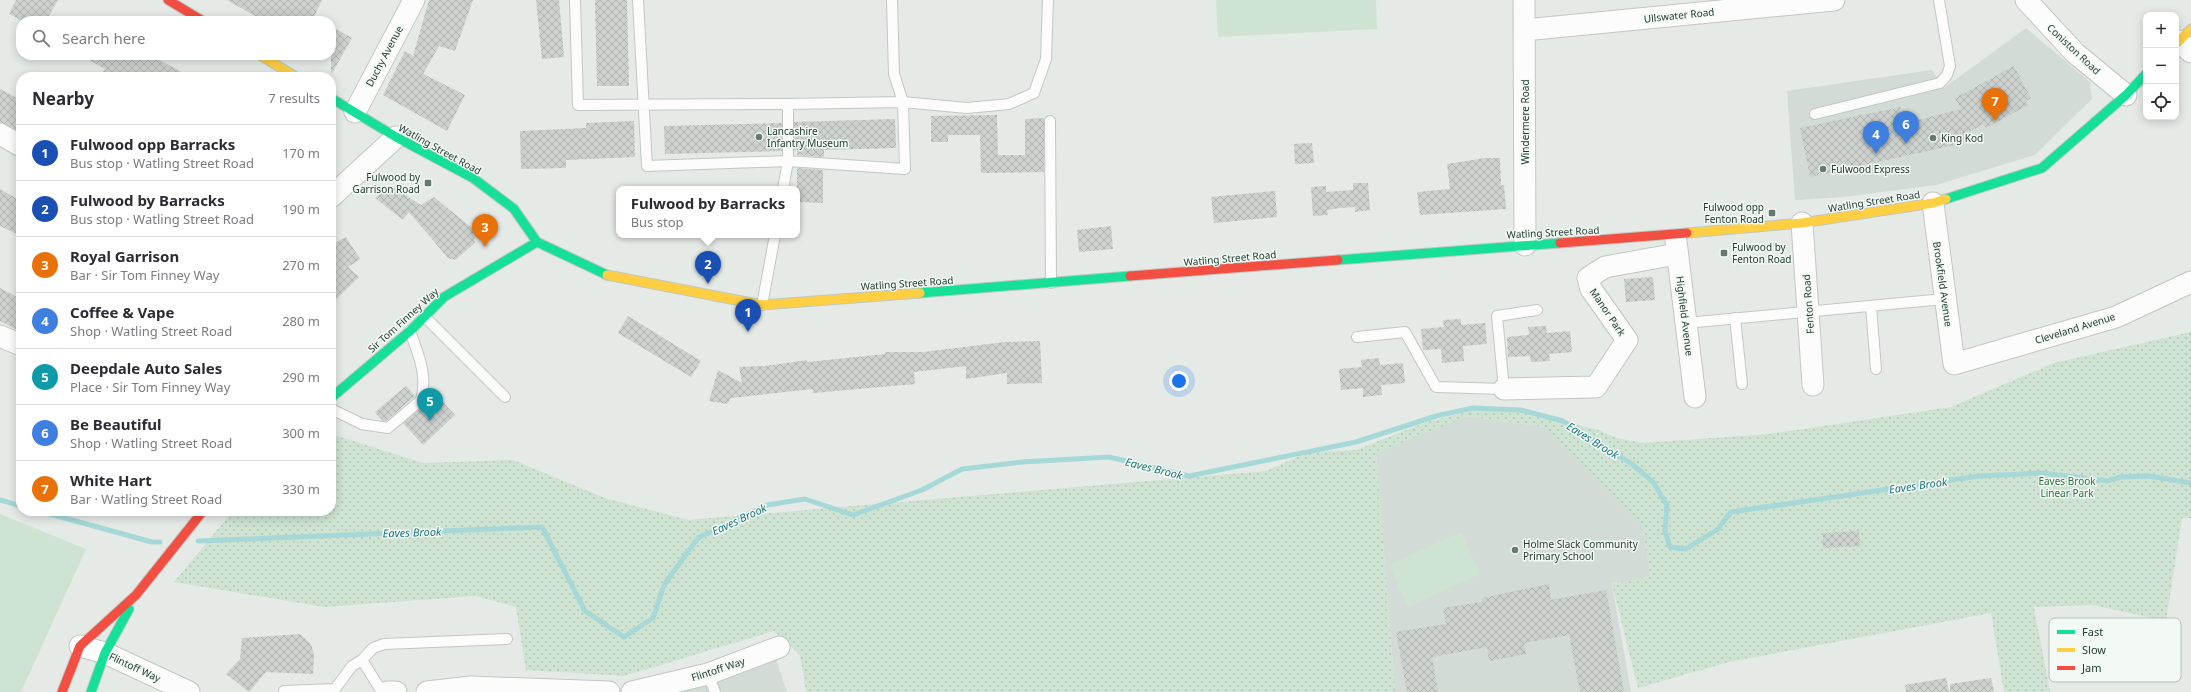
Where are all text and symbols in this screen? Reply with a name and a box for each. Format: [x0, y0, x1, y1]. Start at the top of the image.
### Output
street label: Ullswater Road [1643, 4, 1715, 26]
map controls [2143, 12, 2179, 120]
button: + [2143, 12, 2179, 48]
search box [16, 16, 336, 60]
street label: Coniston Road [2044, 21, 2104, 77]
street label: Duchy Avenue [362, 23, 406, 89]
icon: search [30, 27, 52, 49]
text: Search here [62, 28, 145, 48]
button: − [2143, 48, 2179, 84]
street label: Windermere Road [1518, 79, 1532, 165]
button: locate [2143, 84, 2179, 120]
text: Nearby [32, 87, 94, 110]
pin: 7 [1982, 88, 2008, 121]
text: 7 results [268, 89, 320, 107]
pin: 6 [1893, 111, 1919, 144]
street label: Watling Street Road [396, 120, 484, 178]
pin: 4 [1863, 121, 1889, 154]
place label: Lancashire Infantry Museum [767, 124, 848, 150]
place label: King Kod [1941, 131, 1983, 145]
marker: Lancashire Infantry Museum [754, 132, 764, 142]
marker: King Kod [1928, 133, 1938, 143]
text: Fulwood opp Barracks [70, 134, 235, 154]
text: 1 [41, 144, 49, 162]
text: 170 m [282, 144, 320, 162]
text: Bus stop · Watling Street Road [70, 154, 254, 172]
place label: Fulwood Express [1831, 162, 1910, 176]
marker: Fulwood Express [1818, 164, 1828, 174]
place label: Fulwood by Garrison Road [353, 170, 421, 196]
marker: Fulwood by Garrison Road [423, 178, 433, 188]
popup [616, 186, 800, 238]
street label: Watling Street Road [1827, 187, 1921, 215]
text: Fulwood by Barracks [70, 190, 225, 210]
text: Fulwood by Barracks [631, 193, 785, 213]
text: 2 [41, 200, 49, 218]
text: 190 m [282, 200, 320, 218]
place label: Fulwood opp Fenton Road [1703, 200, 1764, 226]
marker: Fulwood opp Fenton Road [1767, 208, 1777, 218]
text: Bus stop · Watling Street Road [70, 210, 254, 228]
text: Bus stop [631, 213, 684, 231]
pin: 3 [472, 214, 498, 247]
street label: Watling Street Road [1506, 223, 1600, 241]
place label: Fulwood by Fenton Road [1732, 240, 1791, 266]
street label: Brookfield Avenue [1930, 240, 1956, 328]
text: Royal Garrison [70, 246, 179, 266]
street label: Watling Street Road [1183, 247, 1277, 269]
marker: Fulwood by Fenton Road [1719, 248, 1729, 258]
pin: 2 [695, 251, 721, 284]
text: 3 [41, 256, 49, 274]
text: 270 m [282, 256, 320, 274]
text: Bar · Sir Tom Finney Way [70, 266, 219, 284]
street label: Watling Street Road [860, 273, 954, 293]
street label: Fenton Road [1799, 274, 1817, 334]
street label: Highfield Avenue [1673, 275, 1697, 357]
street label: Sir Tom Finney Way [365, 284, 442, 356]
street label: Manor Park [1587, 285, 1629, 339]
pin: 1 [735, 299, 761, 332]
text: Coffee & Vape [70, 302, 174, 322]
street label: Cleveland Avenue [2033, 309, 2117, 347]
text: 4 [41, 312, 49, 330]
text: 280 m [282, 312, 320, 330]
text: Shop · Watling Street Road [70, 322, 232, 340]
text: Deepdale Auto Sales [70, 358, 222, 378]
text: 5 [41, 368, 49, 386]
text: 290 m [282, 368, 320, 386]
your location [1169, 371, 1189, 391]
text: Place · Sir Tom Finney Way [70, 378, 230, 396]
pin: 5 [417, 388, 443, 421]
text: Be Beautiful [70, 414, 162, 434]
water label: Eaves Brook [1564, 418, 1622, 462]
text: 6 [41, 424, 49, 442]
text: 300 m [282, 424, 320, 442]
text: Shop · Watling Street Road [70, 434, 232, 452]
water label: Eaves Brook [1124, 454, 1185, 483]
text: White Hart [70, 470, 152, 490]
water label: Eaves Brook [1888, 473, 1949, 497]
park label: Eaves Brook Linear Park [2038, 474, 2096, 500]
text: 7 [41, 480, 49, 498]
text: 330 m [282, 480, 320, 498]
text: Bar · Watling Street Road [70, 490, 222, 508]
water label: Eaves Brook [709, 500, 769, 538]
water label: Eaves Brook [382, 523, 442, 541]
place label: Holme Slack Community Primary School [1523, 537, 1639, 563]
marker: Holme Slack Community Primary School [1510, 545, 1520, 555]
legend [2049, 618, 2181, 682]
text: Fast [2082, 624, 2103, 639]
text: Slow [2082, 642, 2106, 657]
street label: Flintoff Way [107, 649, 164, 685]
street label: Flintoff Way [689, 653, 747, 684]
text: Jam [2081, 660, 2101, 675]

